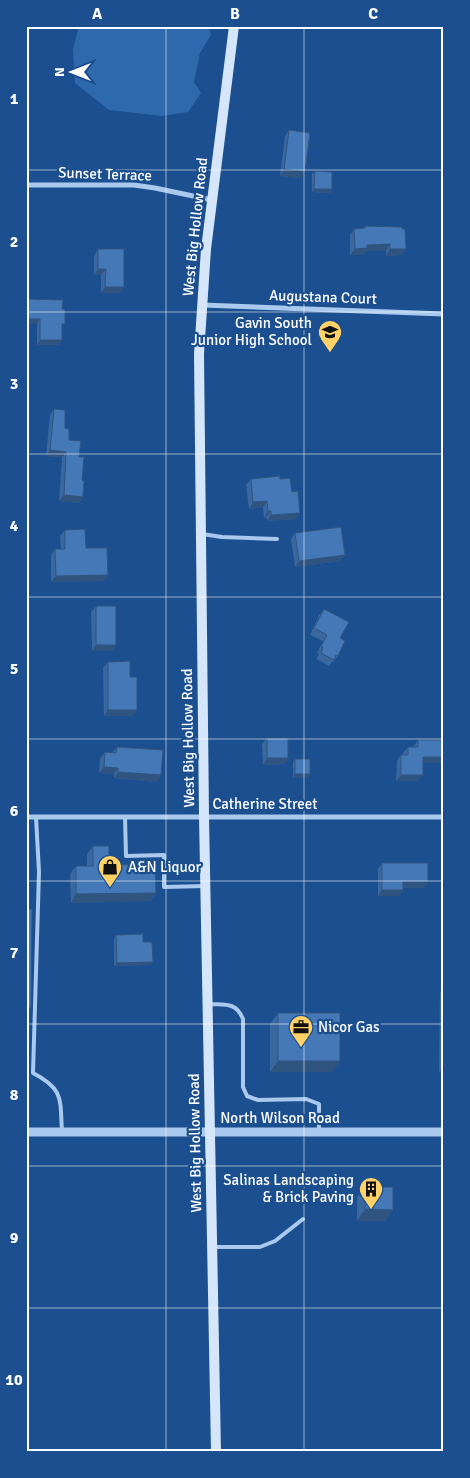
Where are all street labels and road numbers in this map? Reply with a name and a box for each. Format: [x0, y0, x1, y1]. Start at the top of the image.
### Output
street label: West Big Hollow Road [179, 157, 211, 297]
street label: Sunset Terrace [58, 163, 152, 185]
street label: Augustana Court [269, 286, 377, 308]
street label: West Big Hollow Road [178, 668, 198, 808]
street label: Catherine Street [212, 795, 318, 813]
street label: West Big Hollow Road [185, 1073, 205, 1213]
street label: North Wilson Road [220, 1109, 340, 1127]

